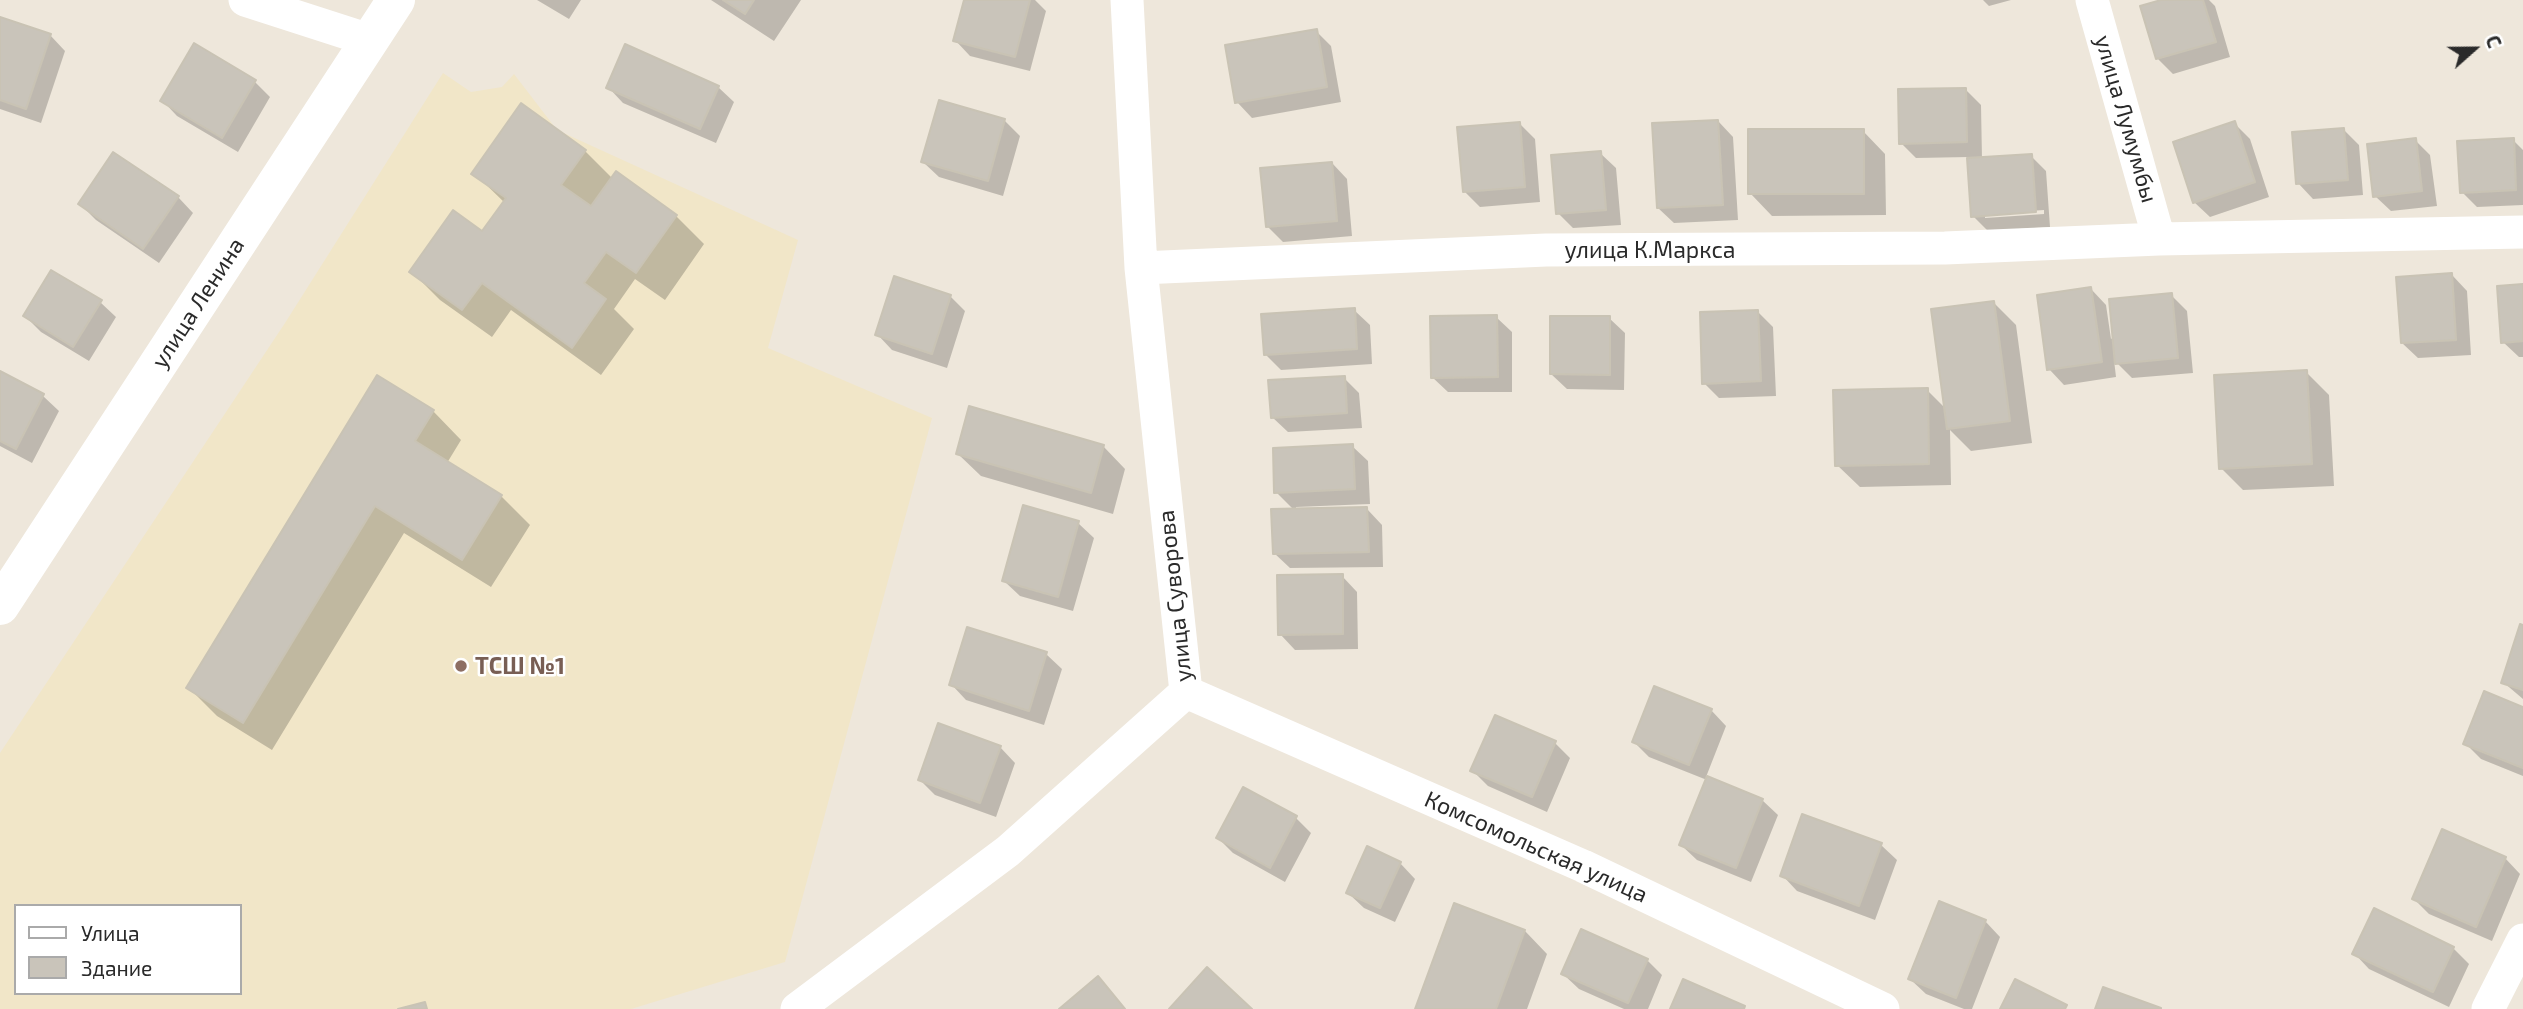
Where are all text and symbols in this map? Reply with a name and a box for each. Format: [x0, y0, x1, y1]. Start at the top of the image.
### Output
north arrow [2439, 14, 2509, 84]
street label: улица Лумумбы [2089, 32, 2163, 206]
text: С [2481, 32, 2507, 51]
street label: улица Ленина [146, 233, 250, 373]
street label: улица К.Маркса [1565, 236, 1735, 264]
street label: улица Суворова [1152, 509, 1198, 683]
place label: ТСШ №1 [475, 652, 565, 680]
marker: ТСШ №1 [453, 658, 469, 674]
street label: Комсомольская улица [1420, 785, 1652, 909]
legend [14, 904, 242, 995]
text: Улица [81, 920, 140, 945]
text: Здание [81, 955, 152, 980]

